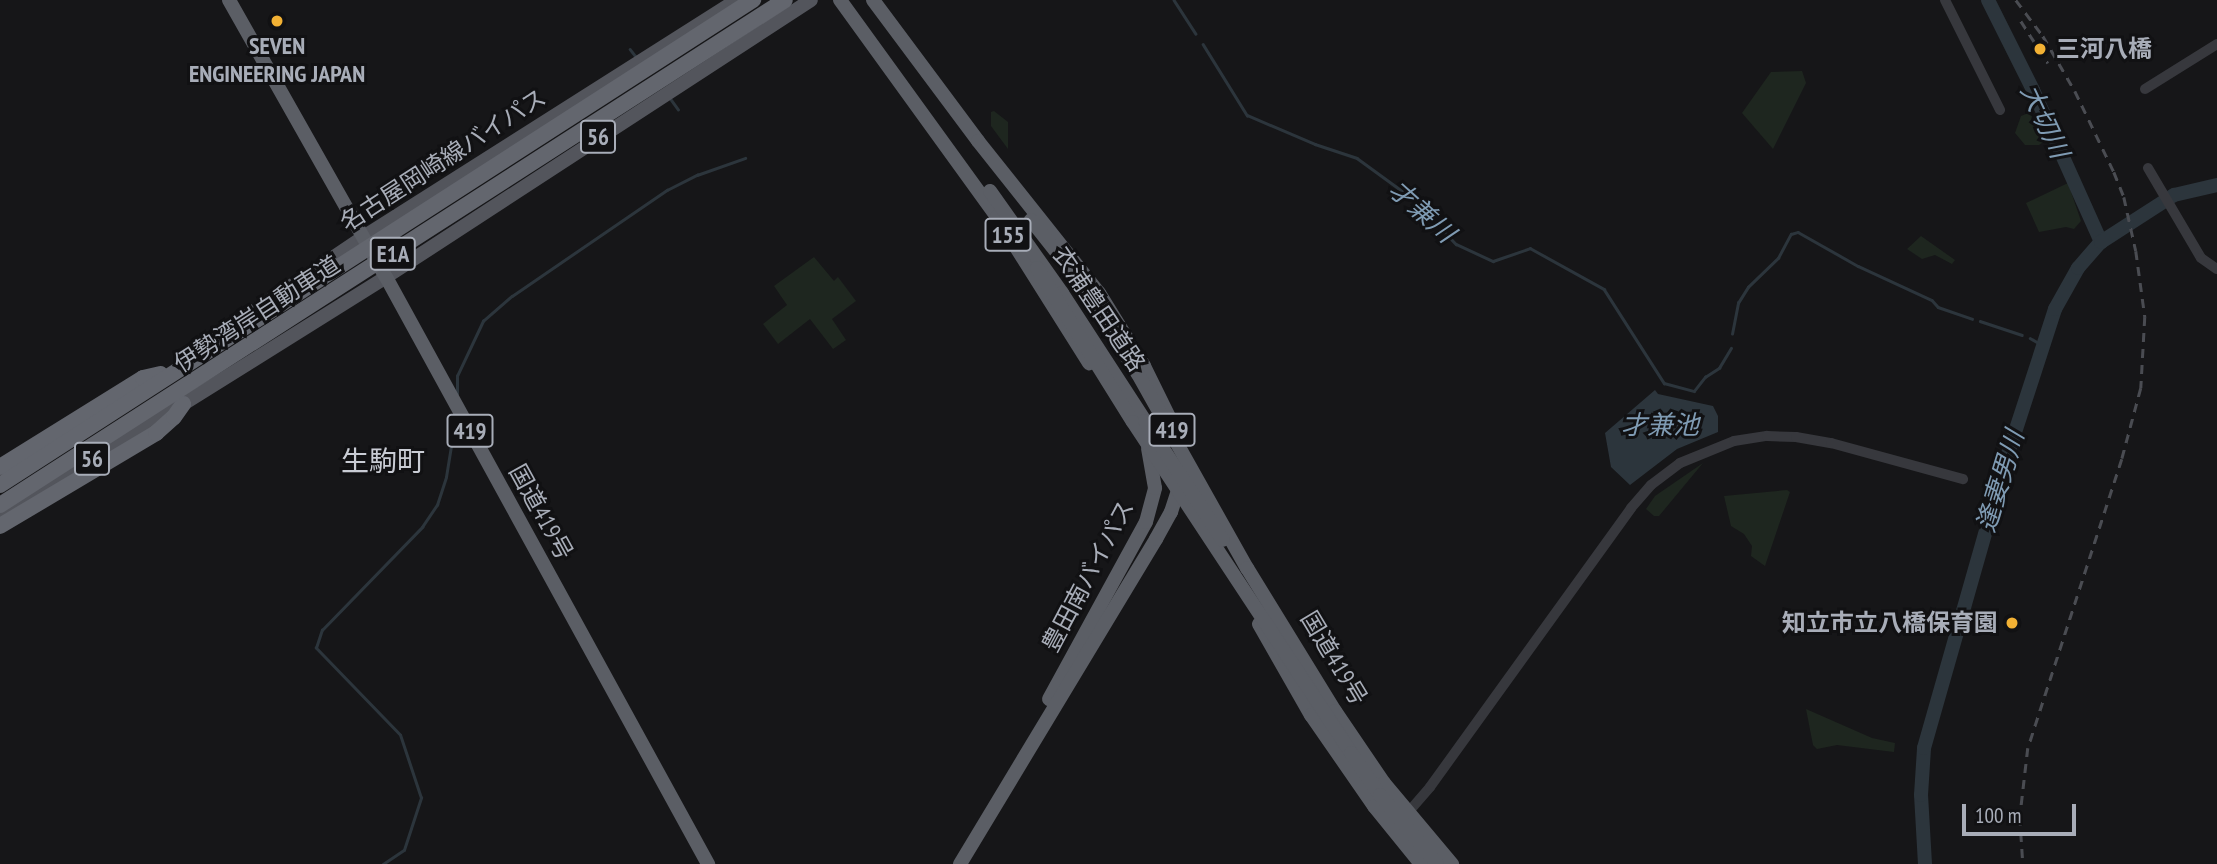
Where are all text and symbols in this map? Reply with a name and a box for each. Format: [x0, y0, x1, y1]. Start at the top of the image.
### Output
marker: SEVEN ENGINEERING JAPAN [269, 13, 285, 29]
place label: SEVEN ENGINEERING JAPAN [189, 32, 365, 88]
place label: 三河八橋 [2056, 35, 2152, 63]
marker: 三河八橋 [2030, 39, 2050, 59]
water label: 大切川 [2014, 79, 2076, 163]
street label: 名古屋岡崎線バイパス [335, 83, 551, 237]
road number: 56 [579, 118, 617, 156]
water label: 才兼川 [1383, 173, 1461, 249]
road number: 155 [984, 216, 1032, 254]
road number: E1A [368, 234, 418, 274]
street label: 衣浦豊田道路 [1047, 241, 1151, 377]
street label: 伊勢湾岸自動車道 [169, 250, 345, 378]
water label: 才兼池 [1621, 409, 1699, 441]
road number: 419 [1148, 410, 1196, 450]
road number: 419 [446, 412, 494, 450]
water label: 逢妻男川 [1970, 427, 2030, 535]
road number: 56 [73, 440, 111, 478]
district label: 生駒町 [341, 444, 425, 478]
street label: 国道419号 [503, 459, 579, 565]
street label: 豊田南バイパス [1036, 495, 1140, 657]
street label: 国道419号 [1295, 606, 1373, 710]
place label: 知立市立八橋保育園 [1782, 609, 1998, 637]
marker: 知立市立八橋保育園 [2004, 615, 2020, 631]
scale bar [1965, 790, 2079, 834]
text: 100 m [1975, 802, 2021, 829]

